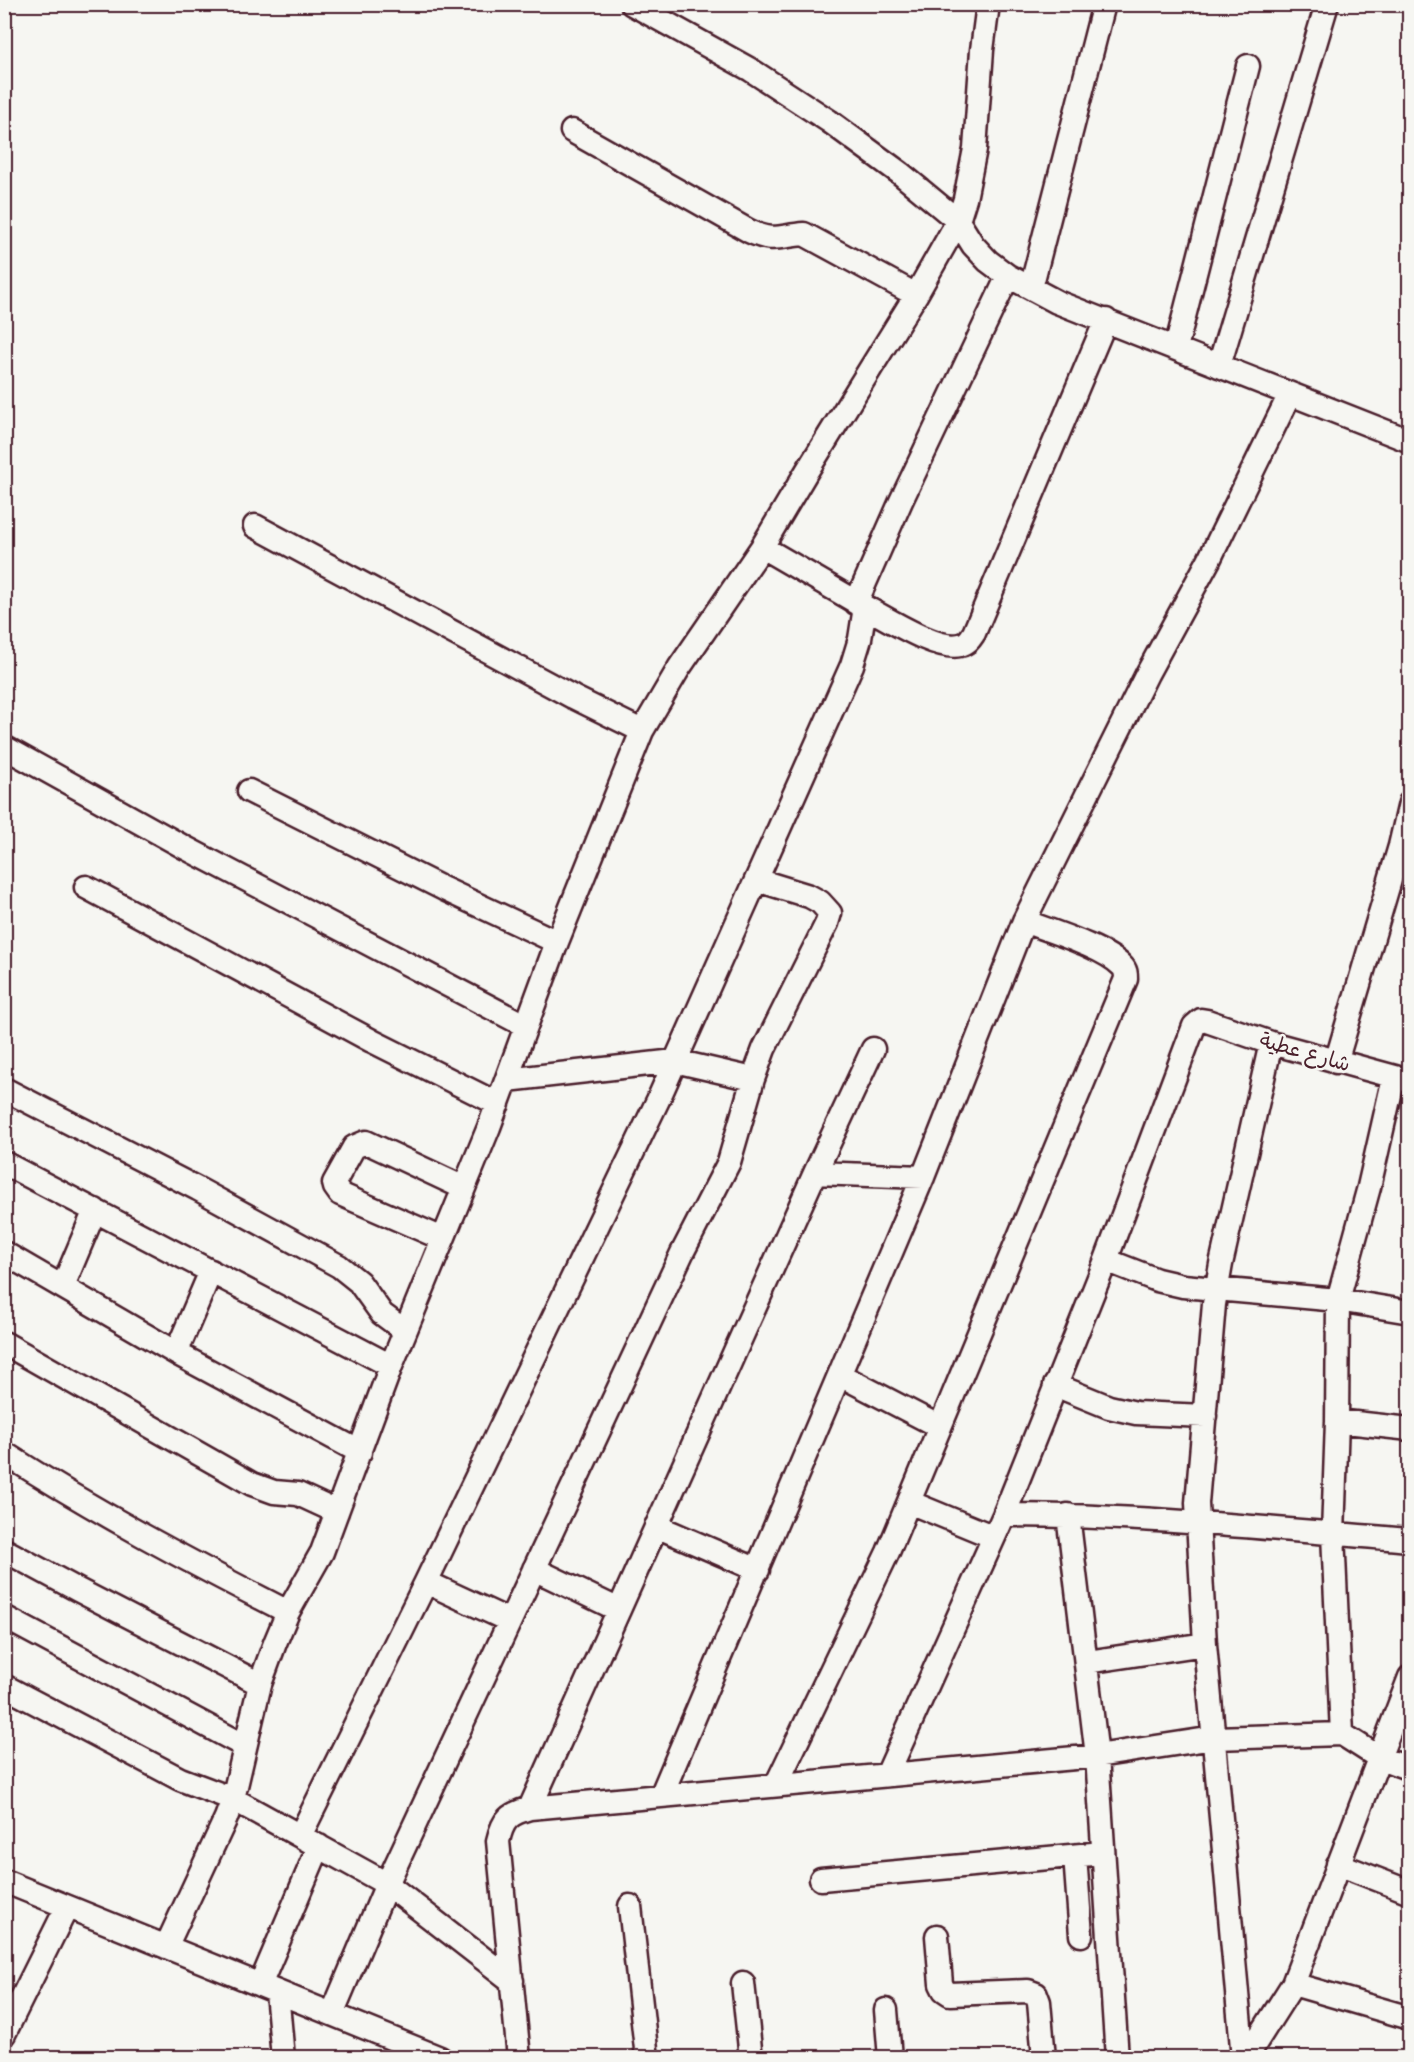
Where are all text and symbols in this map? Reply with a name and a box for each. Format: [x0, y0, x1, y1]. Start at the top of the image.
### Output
street label: شارع عطية [1255, 1021, 1355, 1083]

